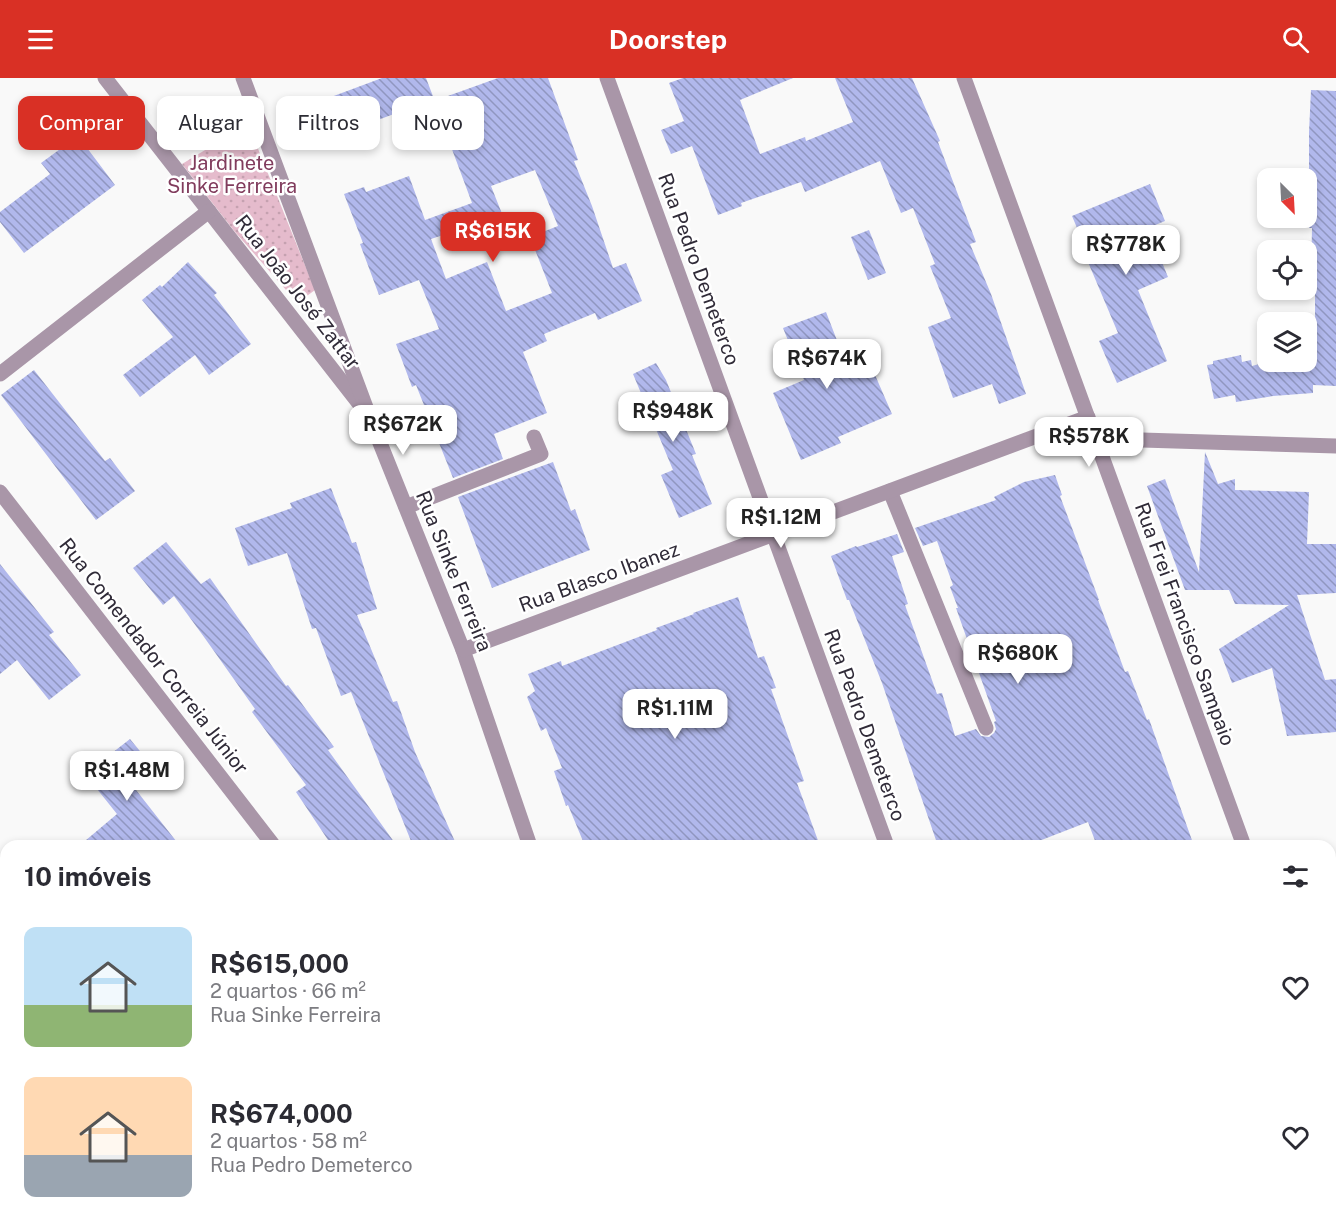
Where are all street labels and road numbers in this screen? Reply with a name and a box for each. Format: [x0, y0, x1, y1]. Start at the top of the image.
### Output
street label: Rua Pedro Demeterco [653, 170, 745, 368]
street label: Rua João José Zattar [230, 210, 366, 374]
street label: Rua Sinke Ferreira [411, 487, 497, 655]
street label: Rua Frei Francisco Sampaio [1130, 499, 1240, 749]
street label: Rua Comendador Correia Júnior [54, 533, 254, 779]
street label: Rua Blasco Ibanez [516, 537, 682, 617]
street label: Rua Pedro Demeterco [819, 626, 911, 824]

